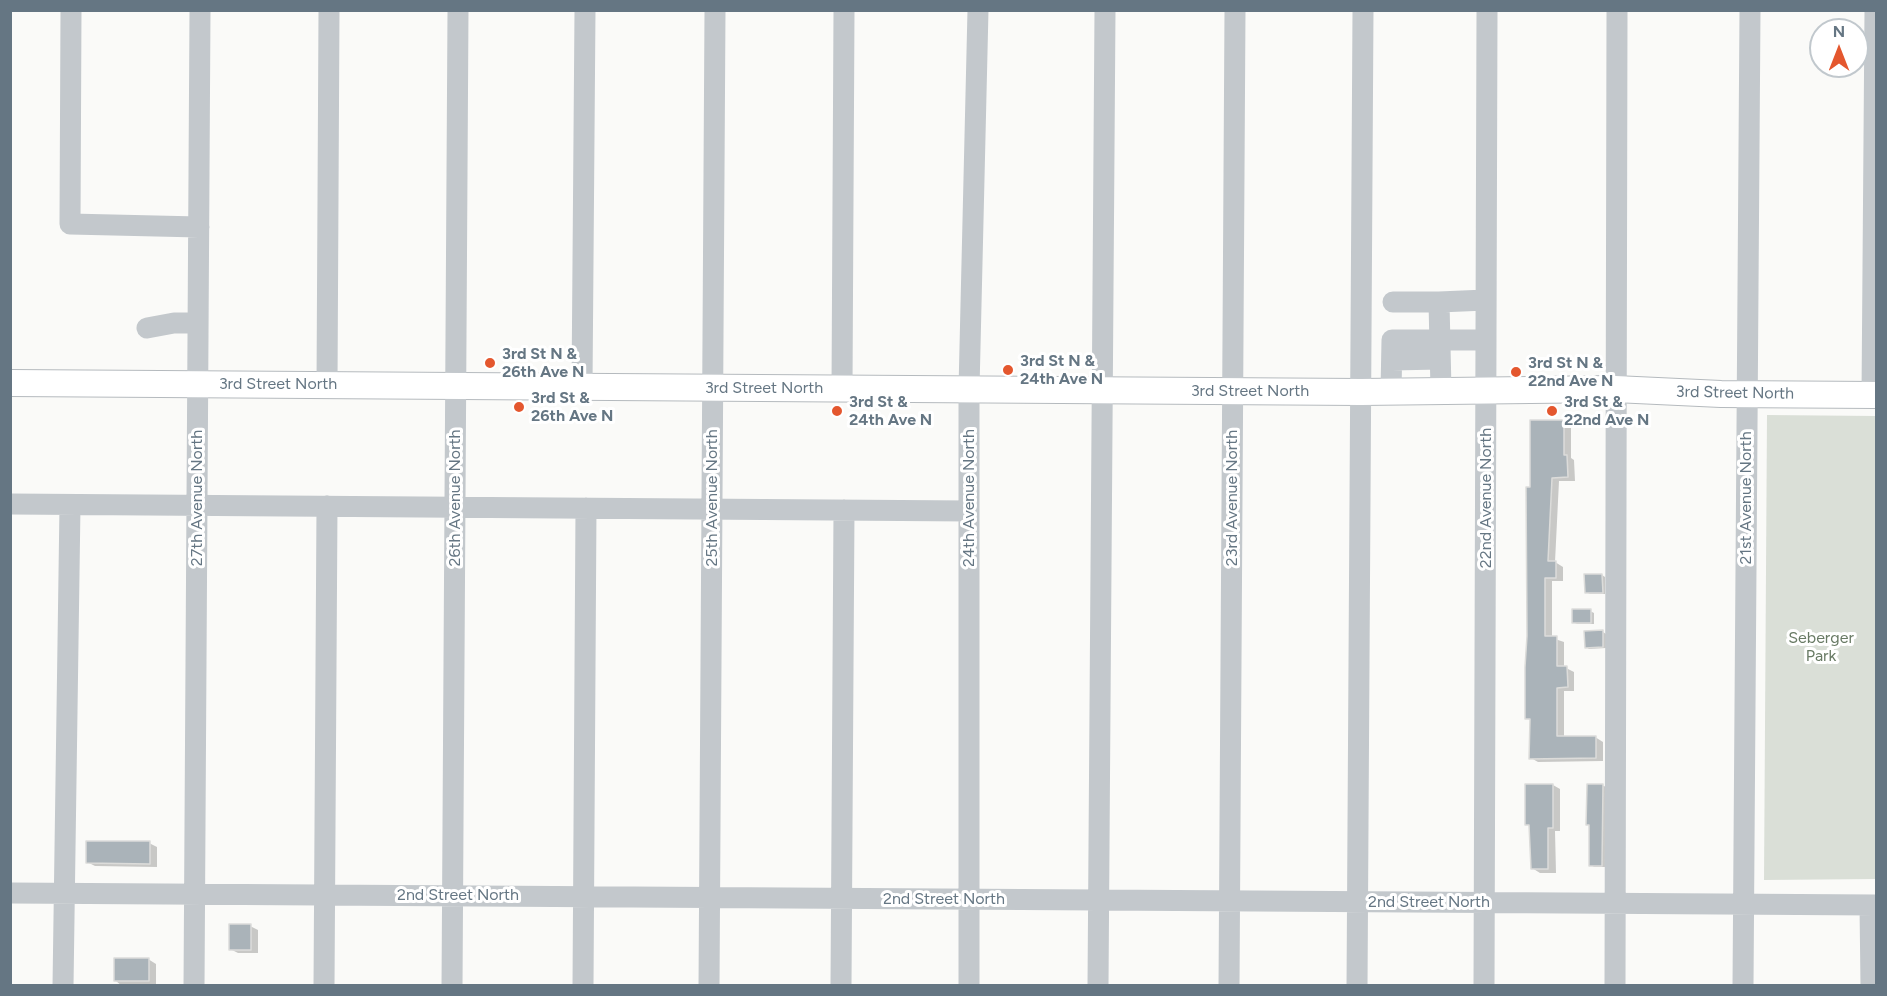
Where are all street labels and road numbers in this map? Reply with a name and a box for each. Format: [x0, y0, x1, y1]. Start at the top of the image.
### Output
street label: 3rd Street North [219, 374, 337, 394]
street label: 3rd Street North [705, 378, 823, 398]
street label: 3rd Street North [1191, 381, 1309, 401]
street label: 3rd Street North [1676, 382, 1794, 404]
street label: 22nd Avenue North [1476, 428, 1496, 568]
street label: 26th Avenue North [445, 429, 465, 567]
street label: 25th Avenue North [702, 429, 722, 567]
street label: 24th Avenue North [959, 429, 979, 567]
street label: 27th Avenue North [187, 430, 207, 566]
street label: 23rd Avenue North [1222, 430, 1242, 566]
street label: 21st Avenue North [1736, 431, 1756, 565]
street label: 2nd Street North [397, 885, 519, 905]
street label: 2nd Street North [883, 889, 1005, 909]
street label: 2nd Street North [1368, 892, 1490, 912]

